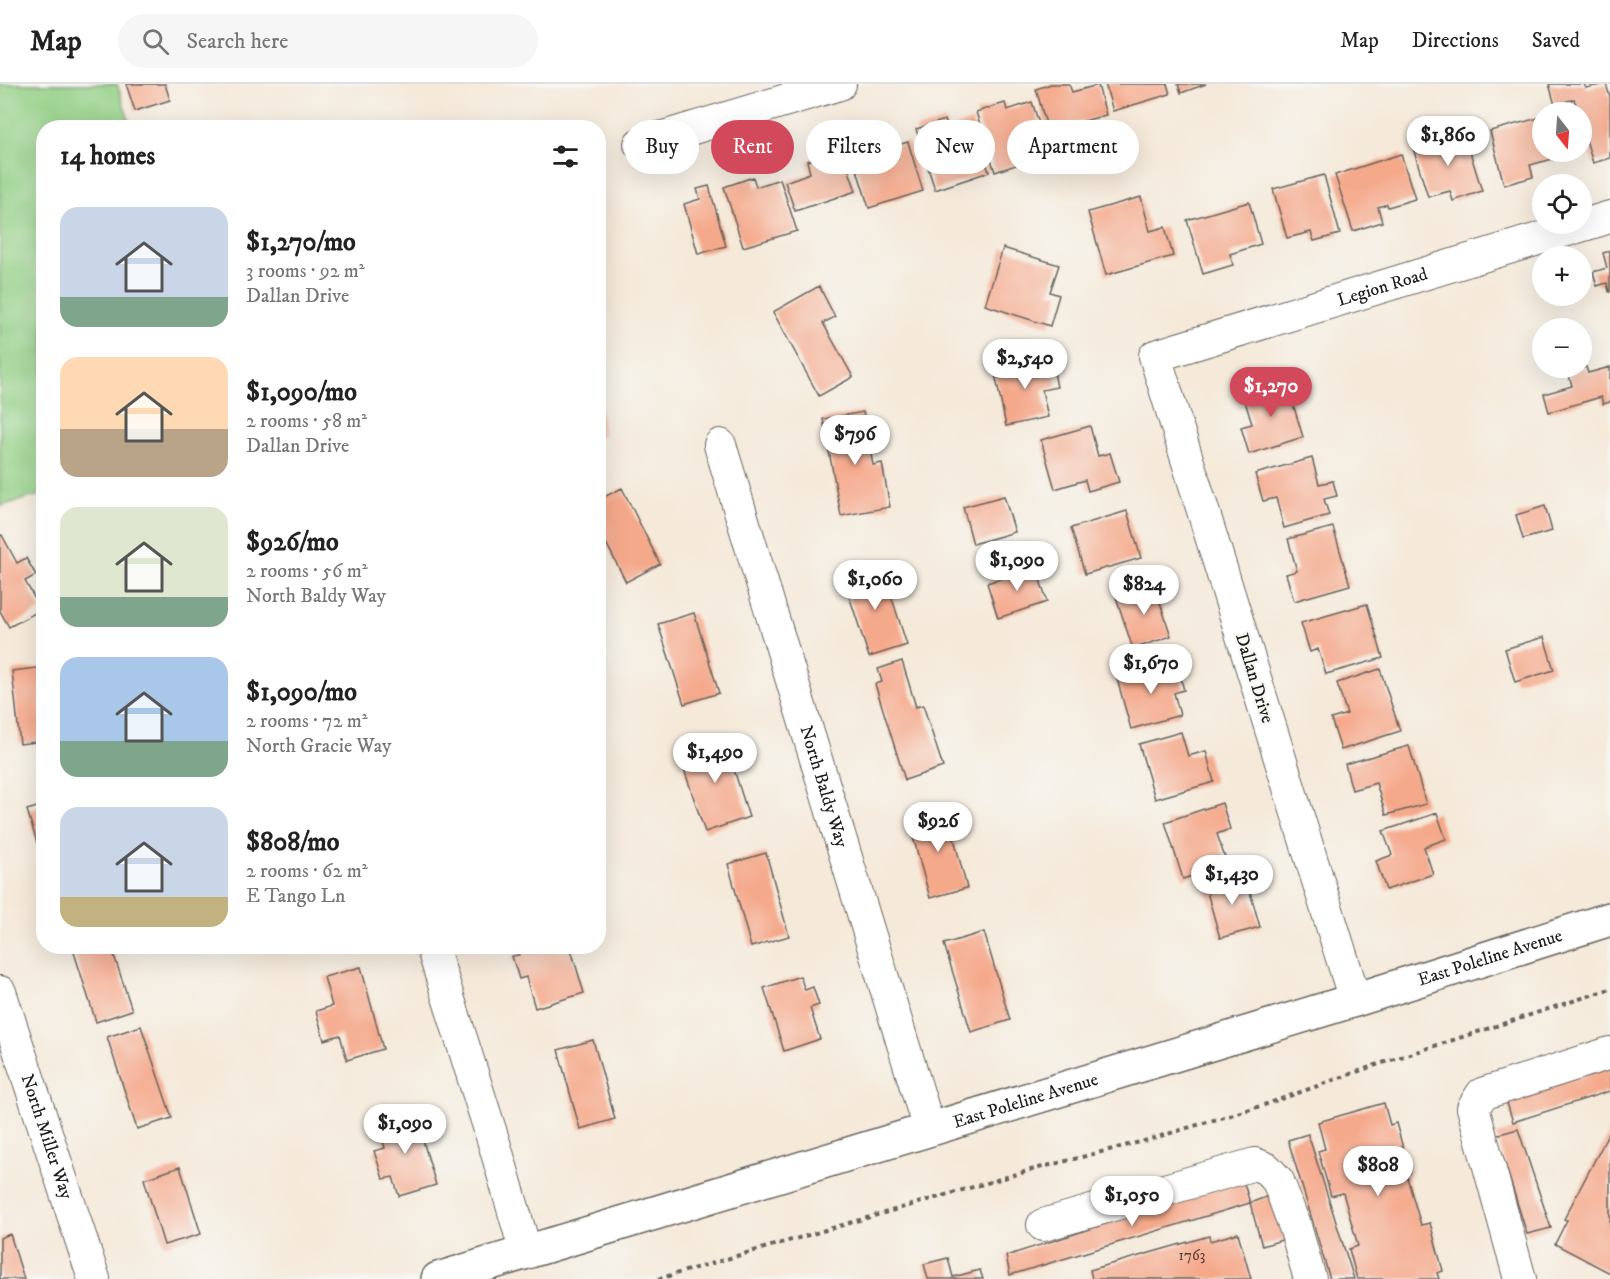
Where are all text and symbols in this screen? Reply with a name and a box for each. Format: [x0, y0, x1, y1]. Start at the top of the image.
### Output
search box [118, 14, 538, 68]
text: Map [30, 24, 82, 59]
icon: search [139, 25, 172, 58]
text: Search here [187, 28, 288, 55]
text: Map [1340, 28, 1379, 54]
text: Directions [1412, 28, 1499, 54]
text: Saved [1532, 28, 1580, 54]
north arrow [1532, 102, 1592, 162]
map controls [1532, 102, 1592, 378]
pin: $1,860 [1399, 116, 1497, 167]
chip: Buy [624, 120, 699, 174]
chip: Rent [711, 120, 794, 174]
chip: Filters [806, 120, 902, 174]
chip: New [914, 120, 995, 174]
chip: Apartment [1007, 120, 1139, 174]
text: $1,860 [1421, 123, 1475, 148]
text: 14 homes [60, 140, 155, 173]
icon: filters [549, 140, 582, 173]
button: locate [1532, 174, 1592, 234]
text: $1,270/mo [246, 226, 356, 259]
icon: home [108, 231, 180, 303]
button: + [1532, 246, 1592, 306]
text: 3 rooms · 92 m² [246, 259, 365, 284]
street label: Legion Road [1335, 263, 1430, 312]
text: Dallan Drive [246, 284, 349, 309]
button: − [1532, 318, 1592, 378]
pin: $2,540 [976, 339, 1074, 390]
text: $2,540 [996, 346, 1054, 371]
pin: $1,270 [1222, 367, 1320, 418]
text: $1,270 [1244, 374, 1298, 399]
text: $1,090/mo [246, 376, 357, 409]
icon: home [108, 381, 180, 453]
text: 2 rooms · 58 m² [246, 409, 367, 434]
pin: $796 [819, 415, 891, 466]
text: $796 [834, 422, 876, 447]
text: Dallan Drive [246, 434, 349, 459]
text: $926/mo [246, 526, 339, 559]
icon: home [108, 531, 180, 603]
pin: $1,090 [968, 541, 1066, 592]
text: $1,090 [989, 548, 1045, 573]
text: 2 rooms · 56 m² [246, 559, 368, 584]
pin: $1,060 [826, 560, 924, 611]
pin: $824 [1108, 565, 1180, 616]
text: $1,060 [847, 567, 903, 592]
text: $824 [1123, 572, 1165, 597]
text: North Baldy Way [246, 584, 386, 609]
street label: Dallan Drive [1230, 631, 1278, 726]
pin: $1,670 [1102, 644, 1200, 695]
text: $1,670 [1123, 651, 1179, 676]
text: $1,090/mo [246, 676, 357, 709]
icon: home [108, 681, 180, 753]
text: 2 rooms · 72 m² [246, 709, 368, 734]
street label: North Baldy Way [794, 723, 852, 851]
pin: $1,490 [666, 733, 764, 784]
text: North Gracie Way [246, 734, 392, 759]
text: $1,490 [687, 740, 743, 765]
pin: $926 [902, 802, 974, 853]
text: $926 [917, 809, 959, 834]
text: $808/mo [246, 826, 339, 859]
icon: home [108, 831, 180, 903]
pin: $1,430 [1183, 855, 1281, 906]
text: 2 rooms · 62 m² [246, 859, 368, 884]
text: $1,430 [1205, 862, 1259, 887]
text: E Tango Ln [246, 884, 345, 909]
street label: East Poleline Avenue [1415, 925, 1565, 991]
street label: East Poleline Avenue [951, 1069, 1101, 1134]
street label: North Miller Way [16, 1071, 77, 1203]
pin: $1,090 [356, 1104, 454, 1155]
text: $1,090 [377, 1111, 433, 1136]
pin: $808 [1342, 1146, 1414, 1197]
text: $808 [1357, 1153, 1399, 1178]
pin: $1,050 [1083, 1176, 1181, 1227]
text: $1,050 [1104, 1183, 1160, 1208]
house number: 1763 [1179, 1246, 1205, 1265]

